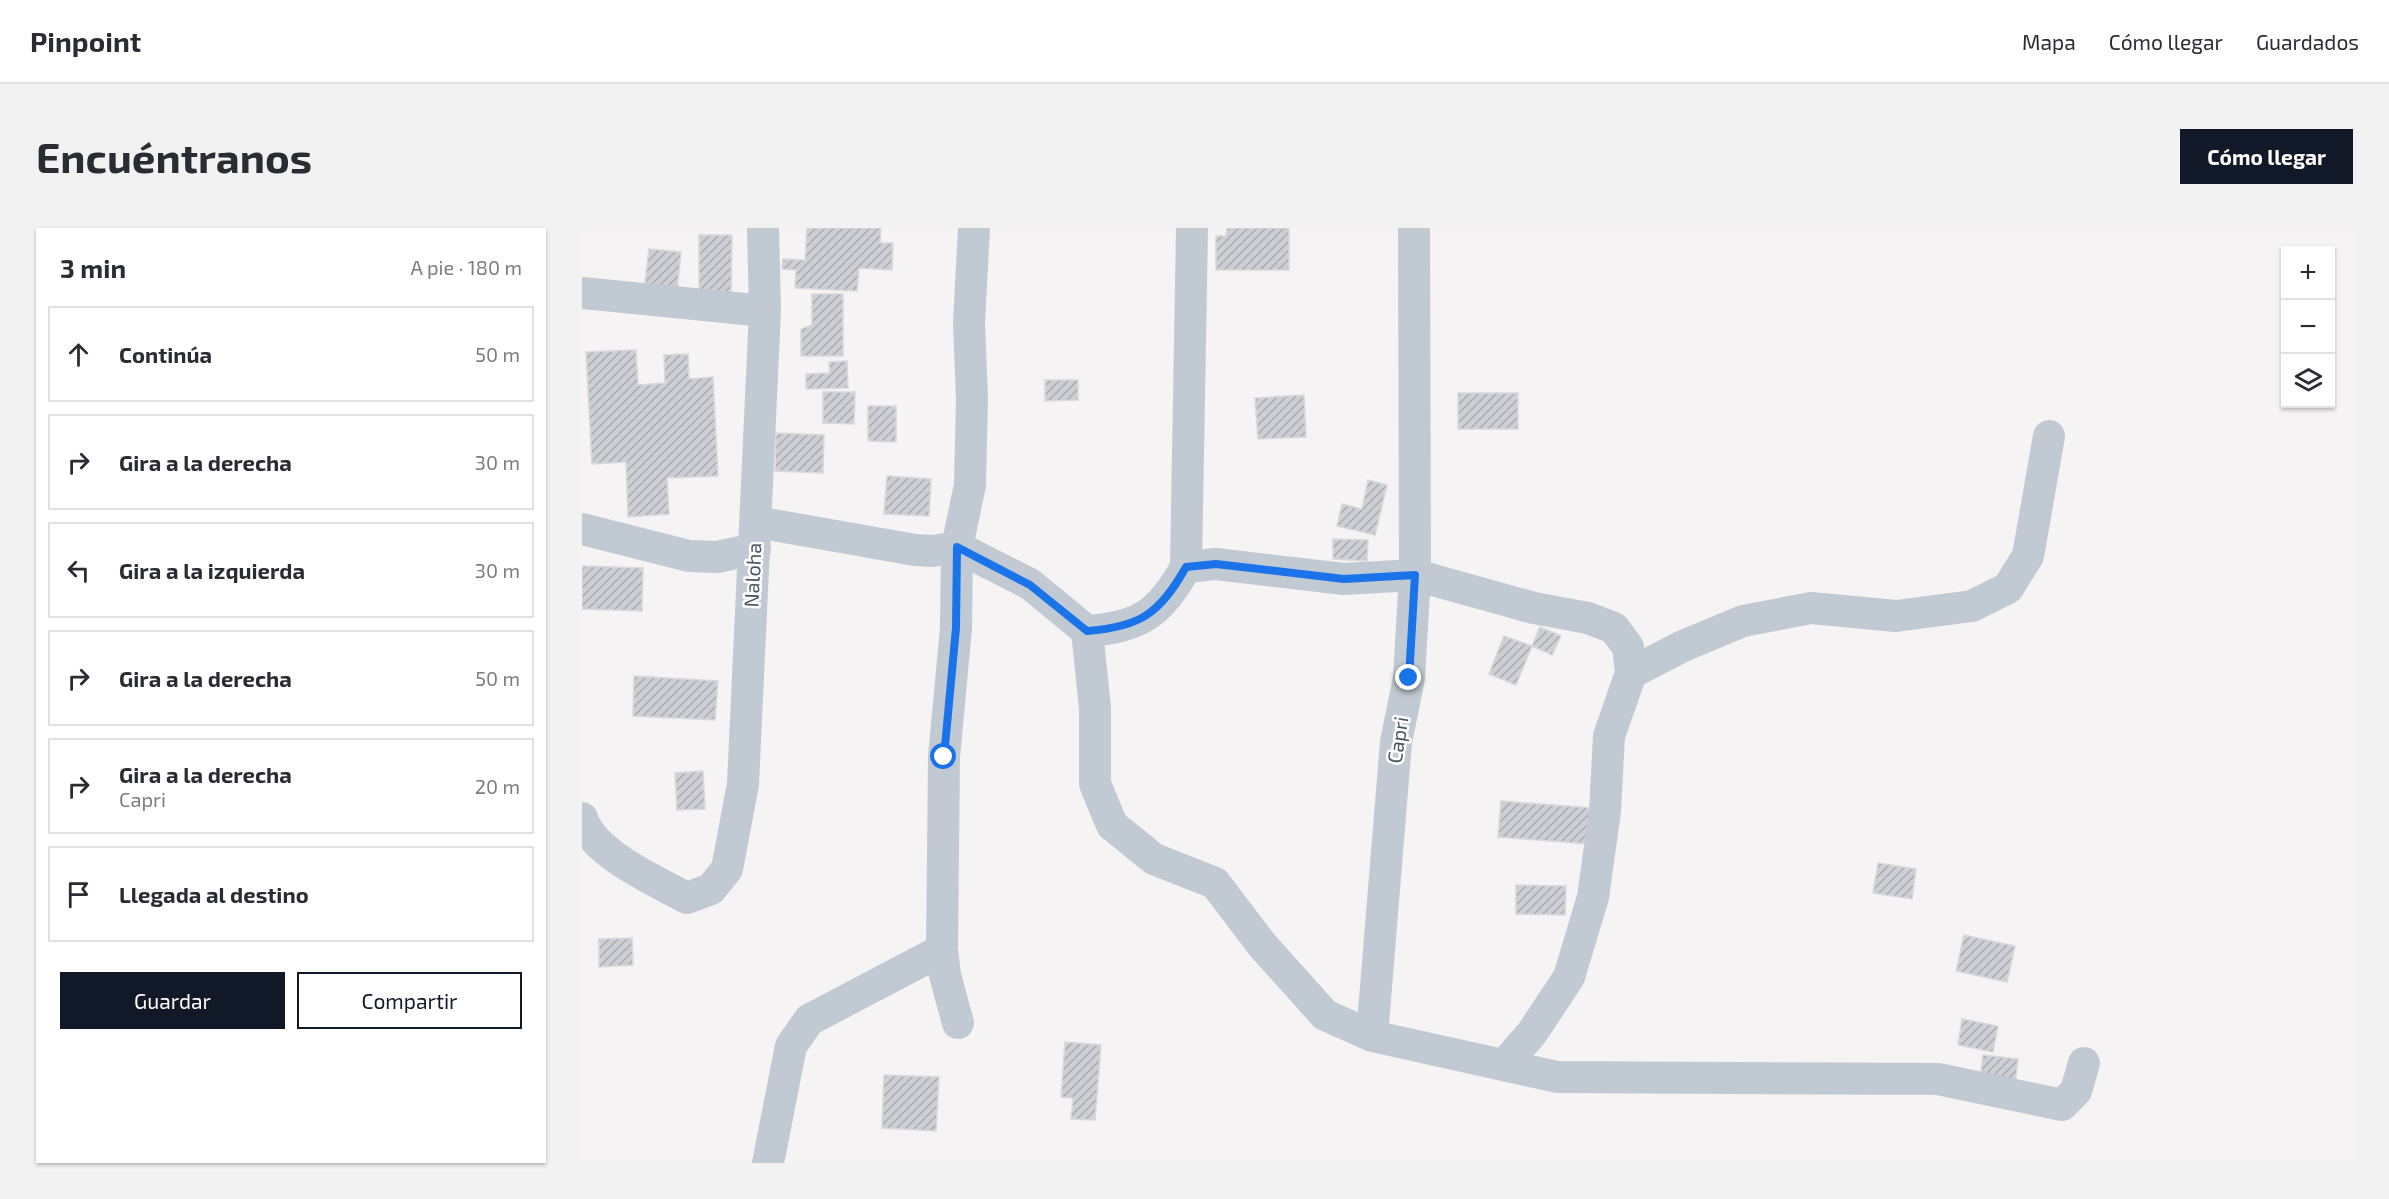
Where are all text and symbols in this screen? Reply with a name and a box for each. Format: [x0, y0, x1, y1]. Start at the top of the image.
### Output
text: Pinpoint [30, 24, 141, 58]
text: Mapa [2022, 29, 2076, 54]
text: Cómo llegar [2109, 29, 2223, 54]
text: Guardados [2256, 29, 2359, 54]
button: Cómo llegar [2180, 129, 2353, 184]
text: Encuéntranos [36, 131, 312, 181]
map controls [2281, 246, 2335, 408]
button: + [2281, 246, 2335, 300]
text: 3 min [60, 252, 126, 283]
text: A pie · 180 m [411, 255, 522, 279]
button: − [2281, 300, 2335, 354]
icon: ahead [62, 338, 95, 371]
text: Continúa [119, 341, 212, 367]
text: 50 m [475, 342, 520, 366]
button: layers [2281, 354, 2335, 408]
icon: right [62, 446, 95, 479]
text: Gira a la derecha [119, 449, 292, 475]
text: 30 m [475, 450, 520, 474]
street label: Naloha [738, 542, 766, 608]
icon: left [62, 554, 95, 587]
text: Gira a la izquierda [119, 557, 305, 583]
text: 30 m [475, 558, 520, 582]
icon: right [62, 662, 95, 695]
route end [1395, 664, 1421, 690]
text: Gira a la derecha [119, 665, 292, 691]
text: 50 m [475, 666, 520, 690]
street label: Capri [1381, 715, 1413, 765]
route start [930, 743, 956, 769]
text: Gira a la derecha [119, 761, 292, 787]
icon: right [62, 770, 95, 803]
text: 20 m [475, 774, 520, 798]
text: Capri [119, 787, 166, 811]
icon: arrive [62, 878, 95, 911]
text: Llegada al destino [119, 881, 309, 907]
button: Guardar [60, 972, 285, 1029]
button: Compartir [297, 972, 522, 1029]

